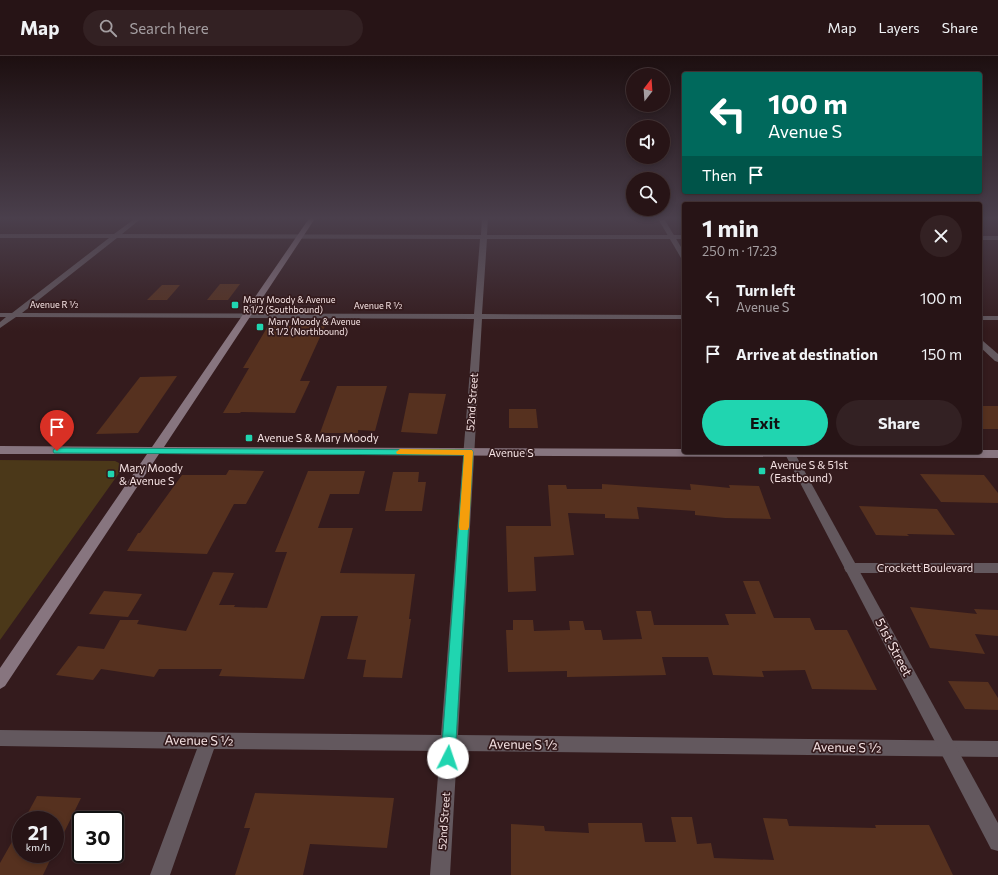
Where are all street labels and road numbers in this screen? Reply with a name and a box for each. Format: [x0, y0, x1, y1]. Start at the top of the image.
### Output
street label: Avenue R ½ [30, 299, 78, 310]
street label: Avenue R ½ [354, 300, 402, 311]
street label: 52nd Street [463, 372, 480, 431]
street label: Avenue S [488, 446, 534, 459]
street label: Crockett Boulevard [877, 561, 973, 574]
street label: 51st Street [872, 615, 916, 679]
street label: Avenue S ½ [164, 731, 234, 749]
street label: Avenue S ½ [488, 735, 558, 753]
street label: Avenue S ½ [812, 738, 882, 756]
street label: 52nd Street [435, 791, 452, 850]

